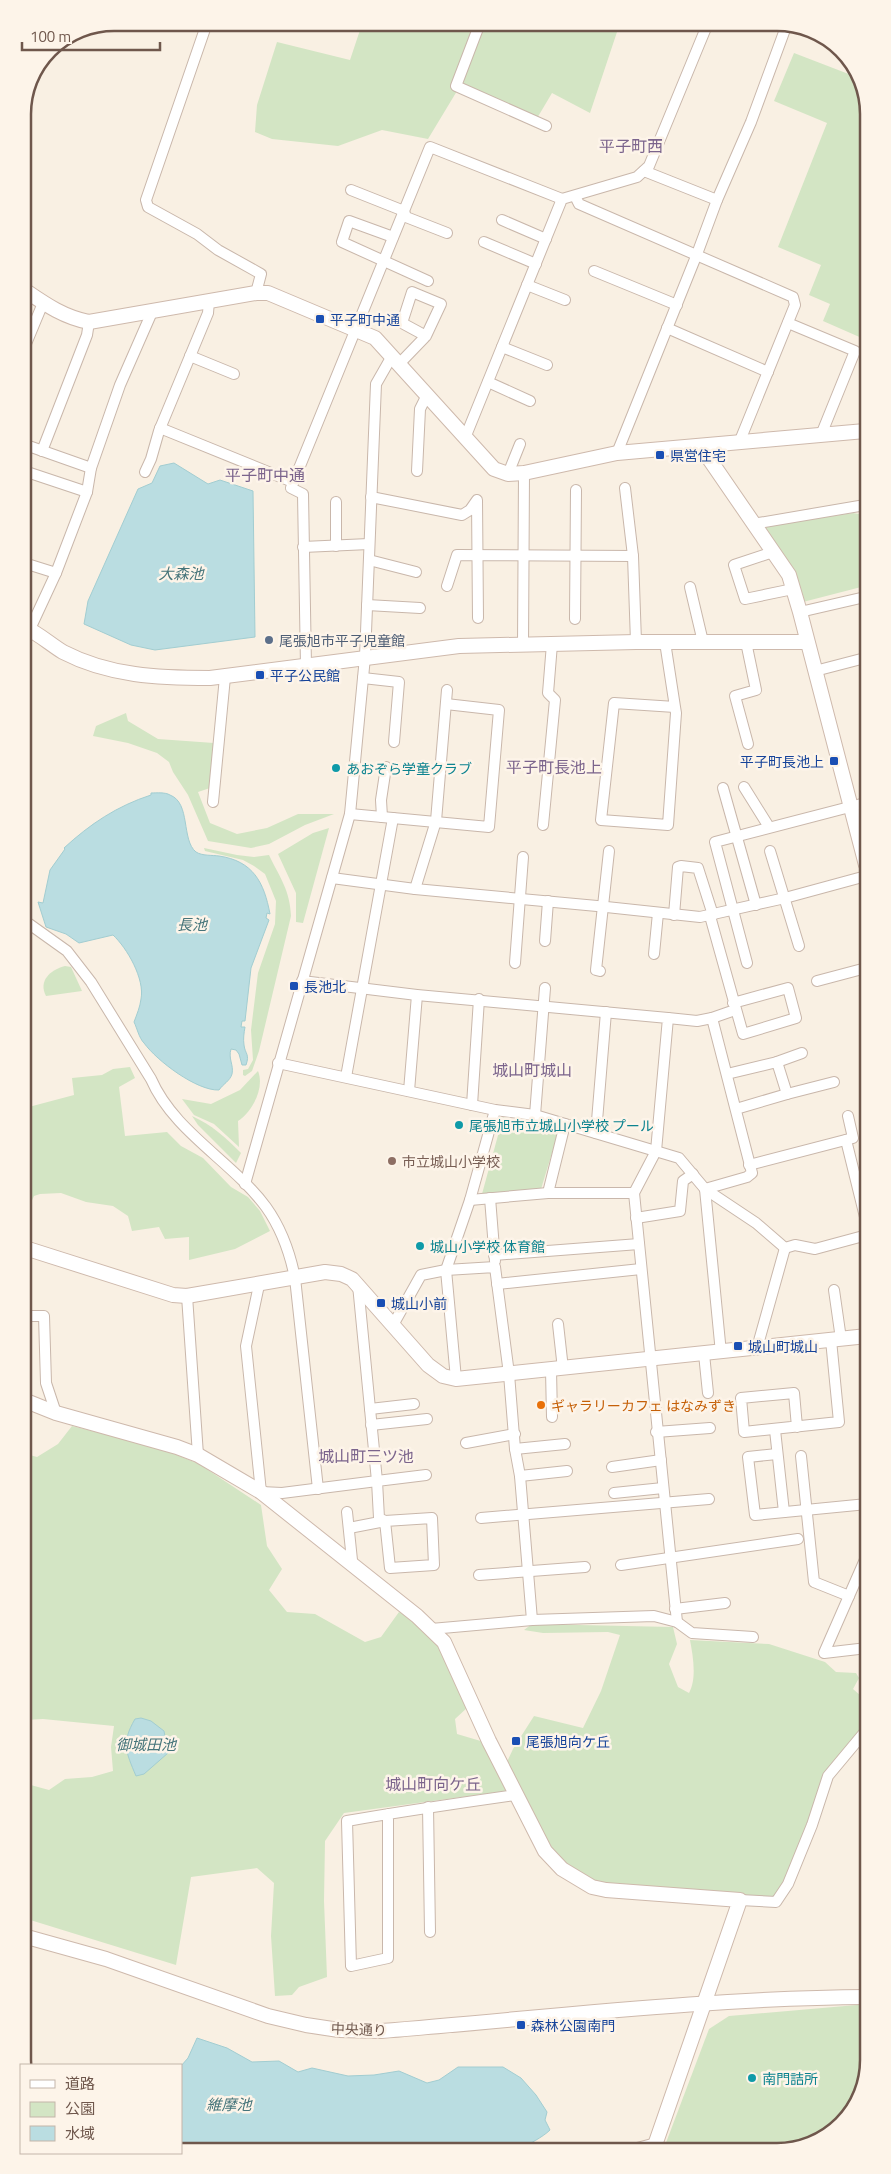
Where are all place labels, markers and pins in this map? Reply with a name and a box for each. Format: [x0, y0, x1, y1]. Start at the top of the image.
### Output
place label: 平子町中通 [330, 309, 400, 330]
marker: 平子町中通 [314, 313, 326, 325]
place label: 県営住宅 [670, 445, 726, 466]
marker: 県営住宅 [654, 449, 666, 461]
place label: 尾張旭市平子児童館 [279, 630, 405, 651]
marker: 尾張旭市平子児童館 [263, 634, 275, 646]
place label: 平子公民館 [270, 665, 340, 686]
marker: 平子公民館 [254, 669, 266, 681]
place label: 平子町長池上 [740, 751, 824, 772]
marker: 平子町長池上 [828, 755, 840, 767]
place label: あおぞら学童クラブ [346, 758, 472, 779]
marker: あおぞら学童クラブ [330, 762, 342, 774]
place label: 長池北 [304, 976, 346, 997]
marker: 長池北 [288, 980, 300, 992]
place label: 尾張旭市立城山小学校 プール [469, 1115, 654, 1136]
marker: 尾張旭市立城山小学校 プール [453, 1119, 465, 1131]
place label: 市立城山小学校 [402, 1151, 500, 1172]
marker: 市立城山小学校 [386, 1155, 398, 1167]
place label: 城山小学校 体育館 [430, 1236, 545, 1257]
marker: 城山小学校 体育館 [414, 1240, 426, 1252]
place label: 城山小前 [391, 1293, 447, 1314]
marker: 城山小前 [375, 1297, 387, 1309]
place label: 城山町城山 [748, 1336, 818, 1357]
marker: 城山町城山 [732, 1340, 744, 1352]
place label: ギャラリーカフェ はなみずき [551, 1395, 736, 1416]
marker: ギャラリーカフェ はなみずき [535, 1399, 547, 1411]
place label: 尾張旭向ケ丘 [526, 1731, 610, 1752]
marker: 尾張旭向ケ丘 [510, 1735, 522, 1747]
place label: 森林公園南門 [531, 2015, 615, 2036]
marker: 森林公園南門 [515, 2019, 527, 2031]
place label: 南門詰所 [762, 2068, 818, 2089]
marker: 南門詰所 [746, 2072, 758, 2084]

